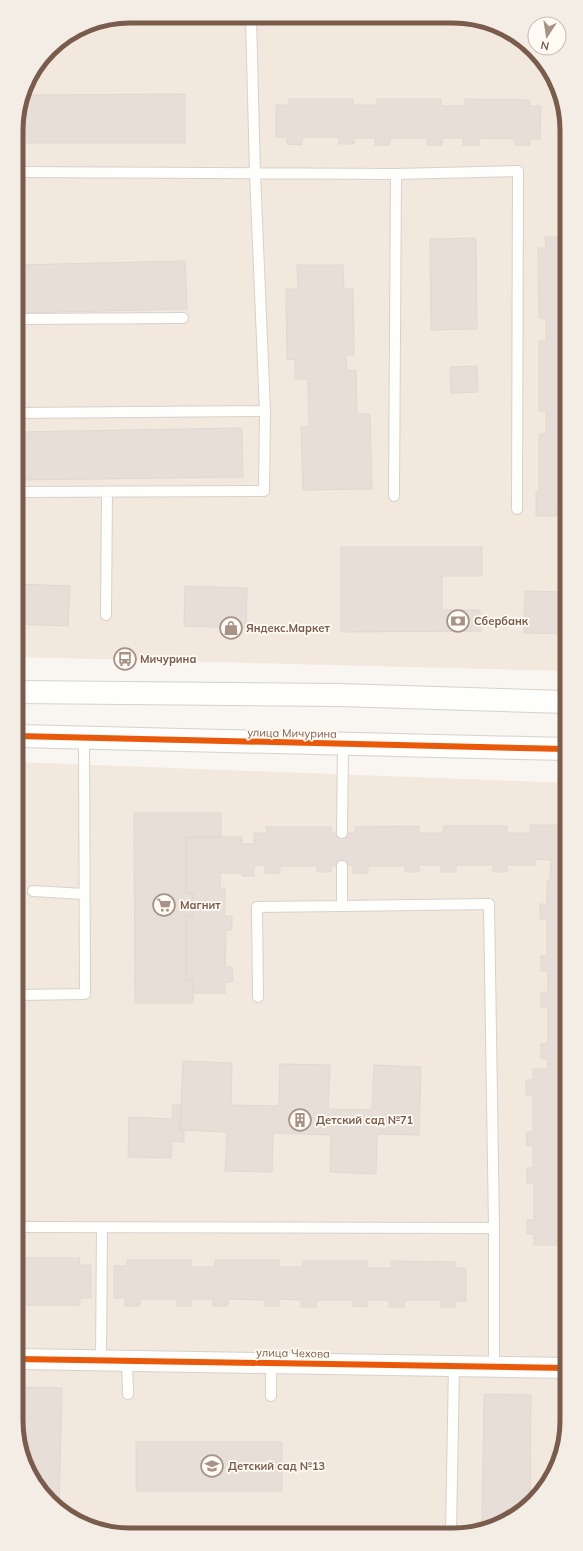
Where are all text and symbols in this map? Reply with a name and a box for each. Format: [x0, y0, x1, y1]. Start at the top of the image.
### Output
north arrow [527, 16, 567, 56]
text: N [539, 38, 550, 53]
bank icon: Сбербанк [445, 608, 471, 634]
place label: Сбербанк [474, 614, 529, 628]
shop icon: Яндекс.Маркет [218, 615, 244, 641]
place label: Яндекс.Маркет [246, 621, 330, 635]
bus stop icon: Мичурина [112, 646, 138, 672]
place label: Мичурина [140, 652, 196, 666]
street label: улица Мичурина [247, 725, 337, 741]
supermarket icon: Магнит [151, 892, 177, 918]
place label: Магнит [180, 898, 221, 912]
building icon: Детский сад №71 [287, 1107, 313, 1133]
place label: Детский сад №71 [316, 1113, 414, 1127]
street label: улица Чехова [256, 1345, 330, 1361]
school or university icon: Детский сад №13 [199, 1453, 225, 1479]
place label: Детский сад №13 [228, 1459, 326, 1473]

